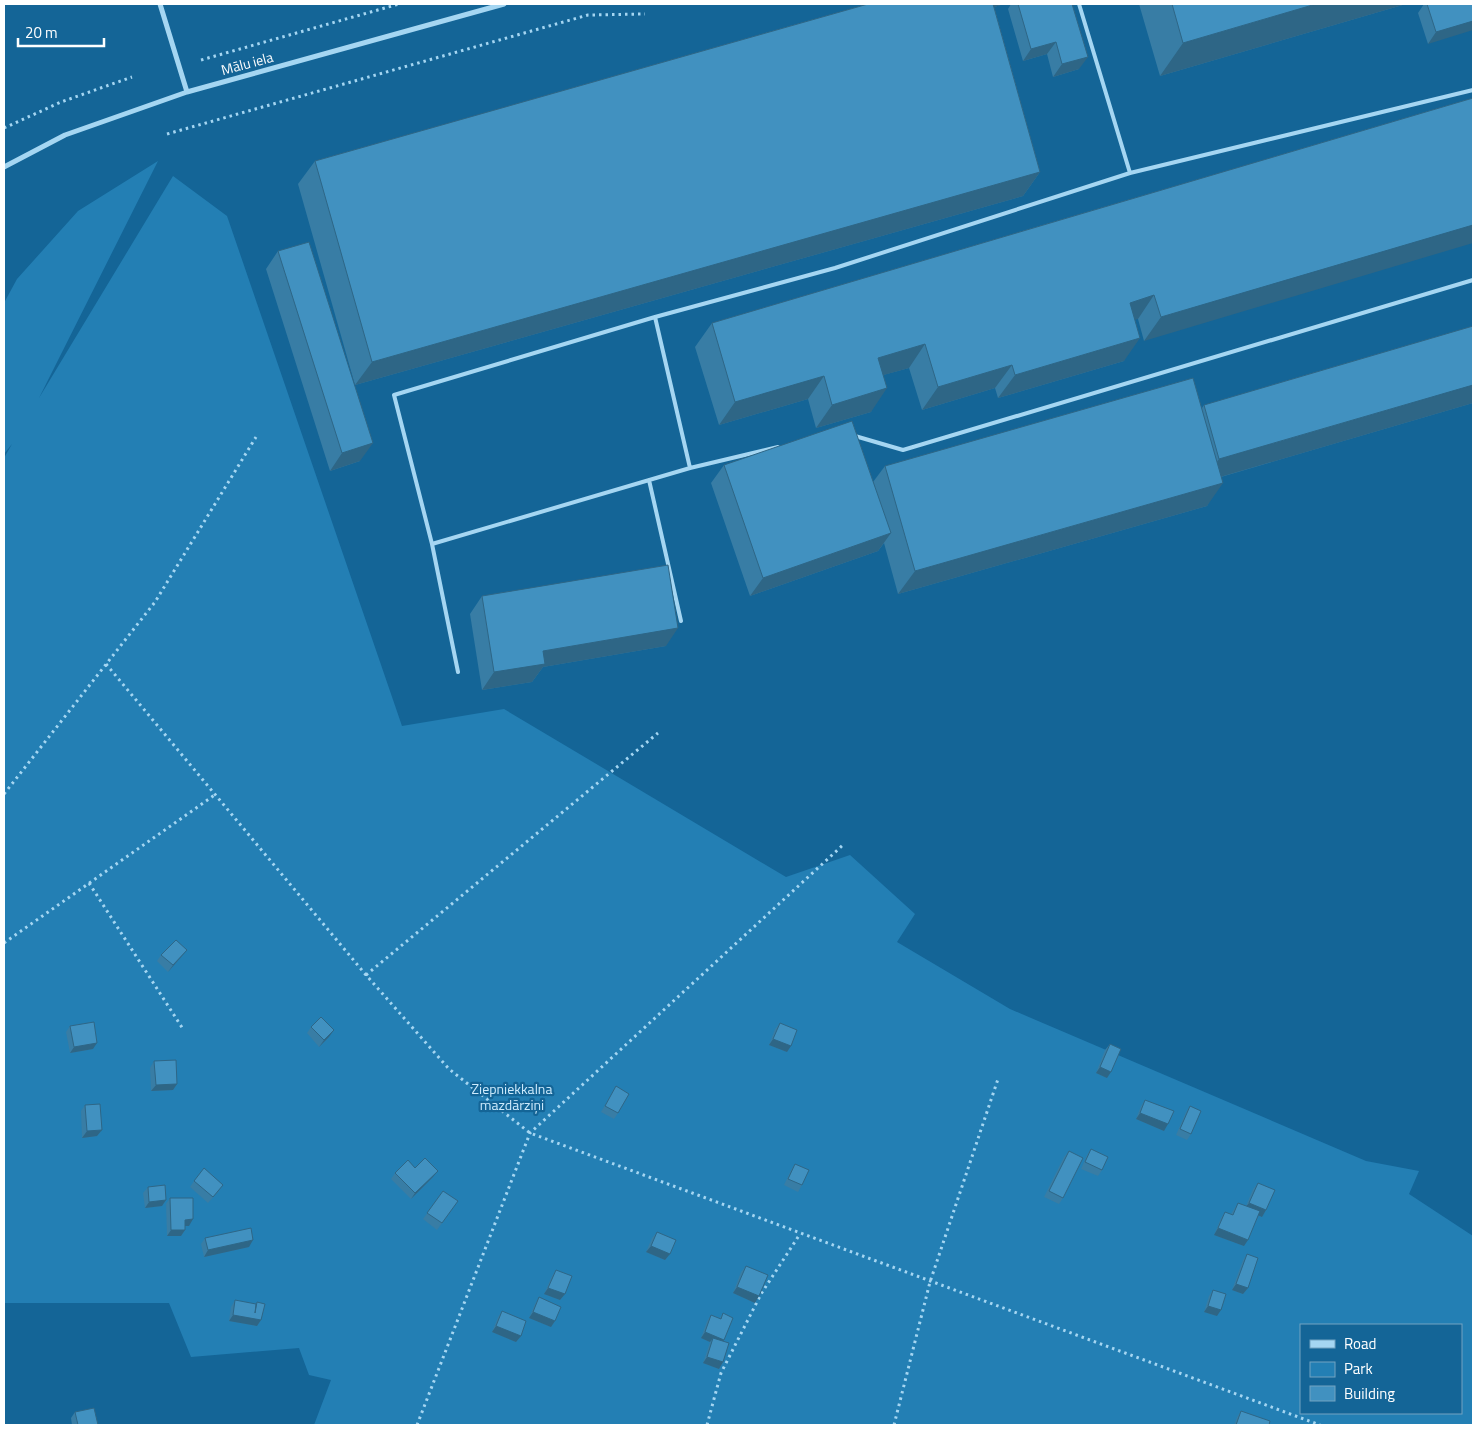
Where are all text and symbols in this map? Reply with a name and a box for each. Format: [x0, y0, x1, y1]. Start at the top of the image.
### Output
scale bar [18, 15, 104, 47]
text: 20 m [25, 21, 58, 44]
street label: Mālu iela [219, 46, 275, 80]
park label: Ziepniekkalna mazdārziņi [472, 1078, 552, 1115]
legend [1300, 1324, 1462, 1414]
text: Road [1344, 1332, 1376, 1355]
text: Park [1344, 1357, 1373, 1380]
text: Building [1344, 1382, 1395, 1405]

